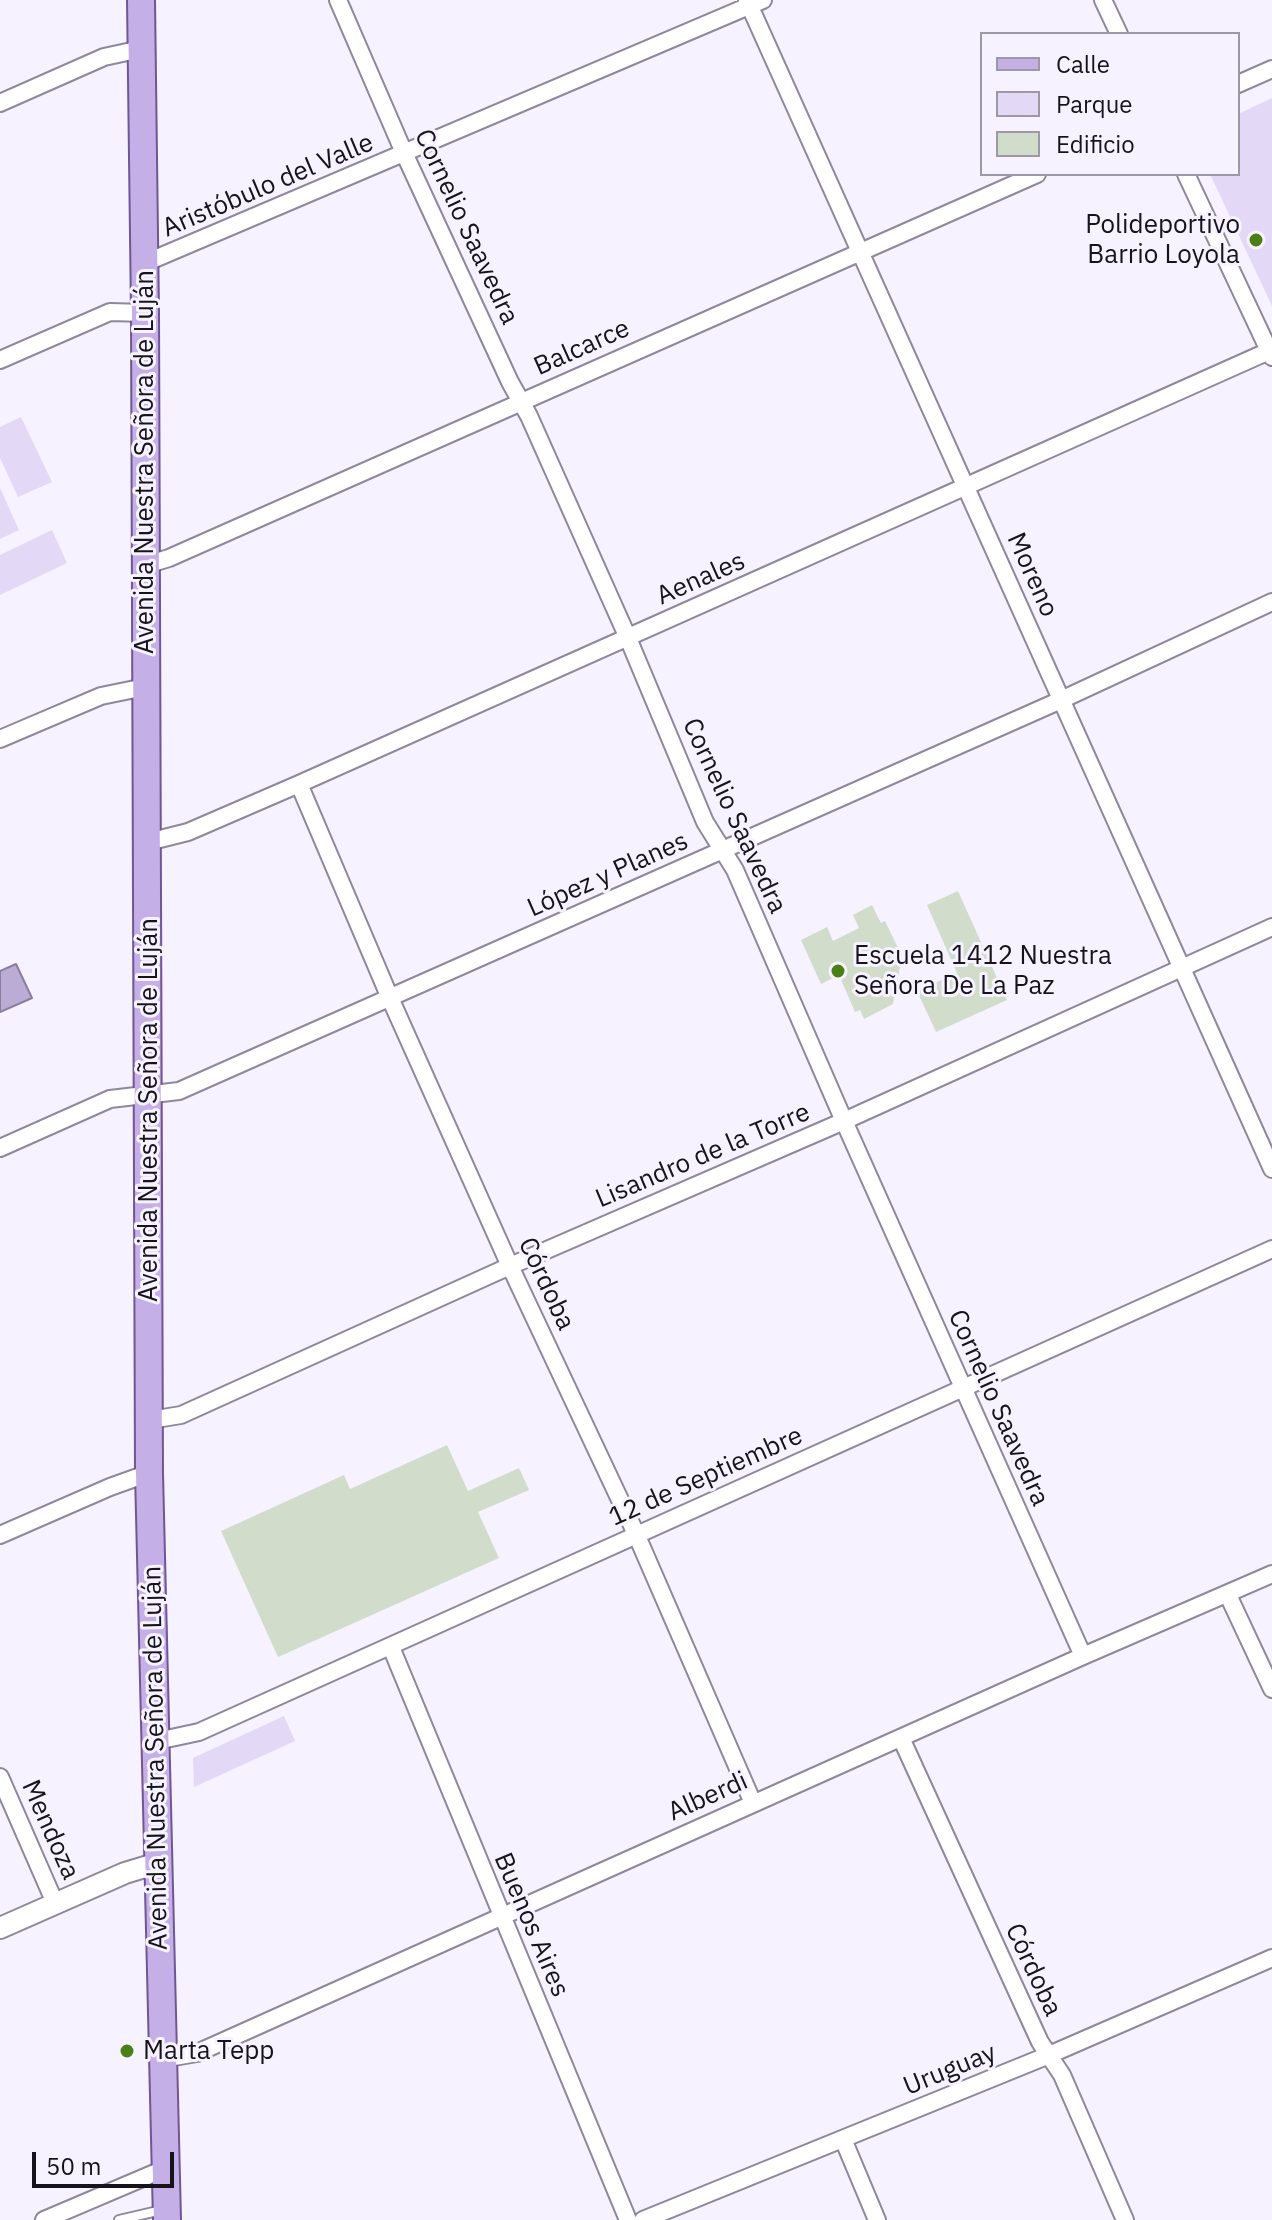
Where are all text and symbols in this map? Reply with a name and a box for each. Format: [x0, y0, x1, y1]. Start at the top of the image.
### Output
legend [980, 32, 1240, 176]
text: Calle [1056, 48, 1110, 80]
text: Parque [1056, 88, 1133, 120]
street label: Cornelio Saavedra [407, 125, 525, 329]
street label: Aristóbulo del Valle [158, 127, 378, 245]
text: Edificio [1056, 128, 1135, 160]
place label: Polideportivo Barrio Loyola [1085, 209, 1240, 270]
marker: Polideportivo Barrio Loyola [1247, 231, 1265, 249]
street label: Avenida Nuestra Señora de Luján [129, 270, 161, 654]
street label: Balcarce [529, 313, 635, 383]
street label: Moreno [1000, 528, 1064, 622]
street label: Aenales [652, 546, 750, 612]
street label: Cornelio Saavedra [675, 714, 793, 918]
street label: López y Planes [523, 826, 693, 924]
street label: Avenida Nuestra Señora de Luján [133, 918, 165, 1302]
place label: Escuela 1412 Nuestra Señora De La Paz [854, 940, 1112, 1002]
marker: Escuela 1412 Nuestra Señora De La Paz [829, 962, 847, 980]
street label: Lisandro de la Torre [591, 1097, 815, 1215]
street label: Córdoba [511, 1233, 581, 1335]
street label: Cornelio Saavedra [941, 1305, 1055, 1511]
street label: 12 de Septiembre [604, 1420, 808, 1534]
street label: Avenida Nuestra Señora de Luján [137, 1566, 175, 1950]
street label: Alberdi [663, 1766, 753, 1828]
street label: Mendoza [14, 1775, 86, 1885]
street label: Buenos Aires [487, 1848, 575, 2002]
street label: Córdoba [998, 1919, 1068, 2021]
place label: Marta Tepp [143, 2035, 274, 2067]
street label: Uruguay [899, 2037, 1001, 2103]
marker: Marta Tepp [118, 2042, 136, 2060]
scale bar [36, 2136, 178, 2186]
text: 50 m [46, 2150, 101, 2182]

